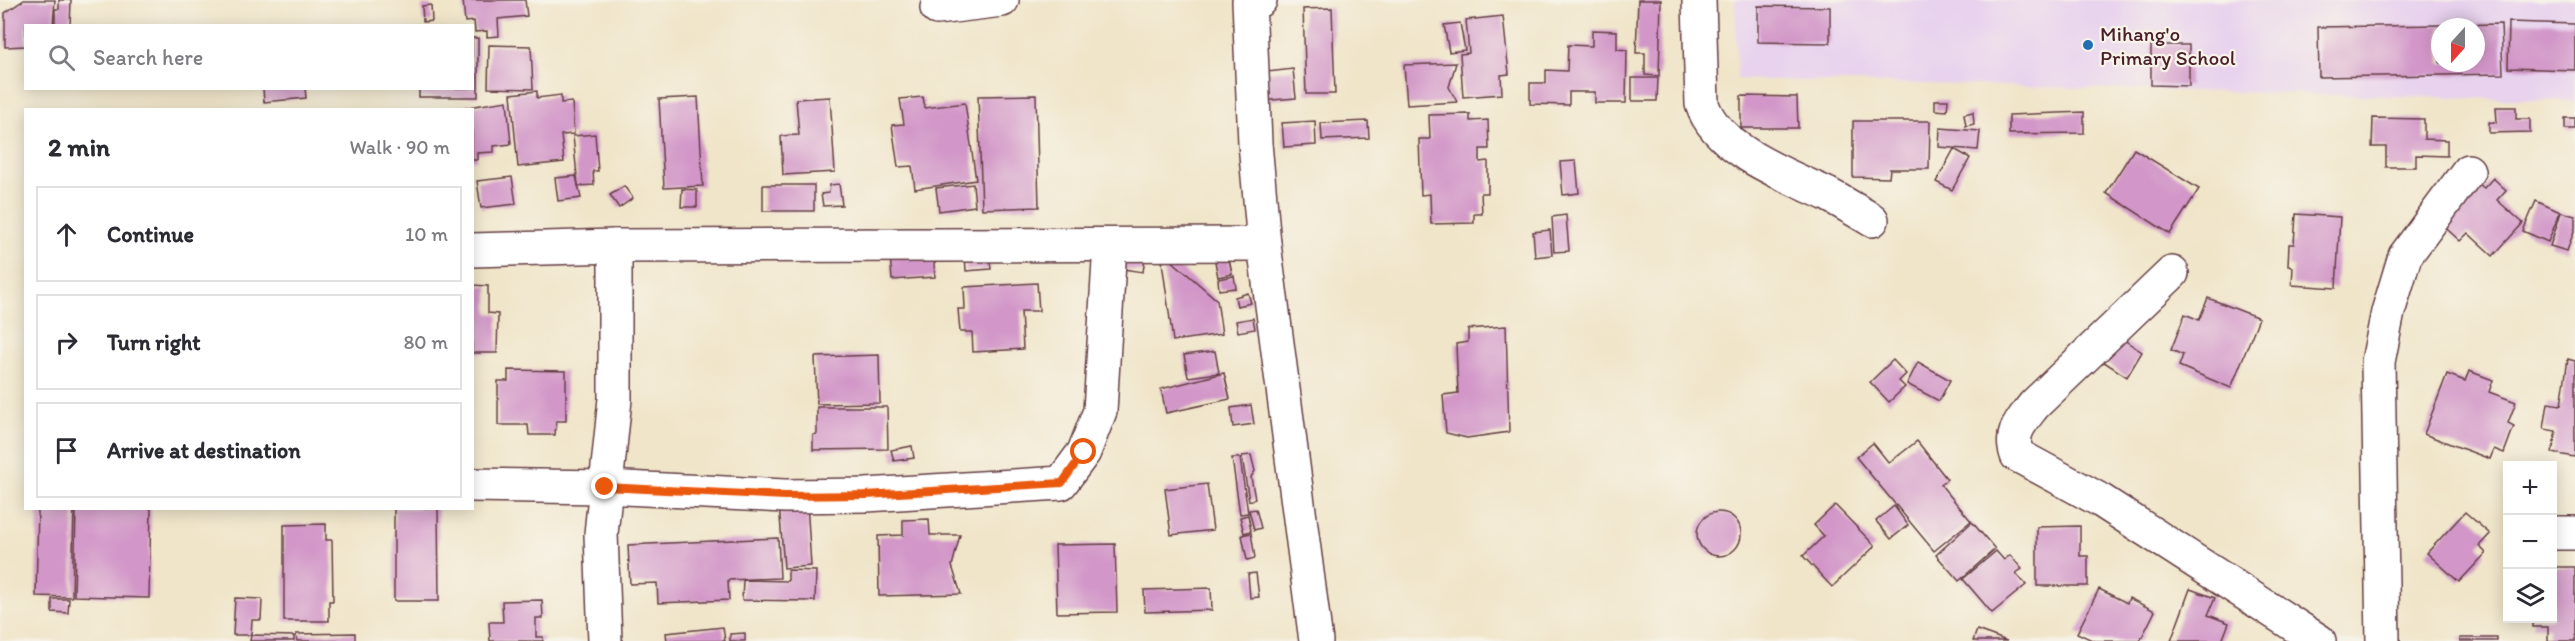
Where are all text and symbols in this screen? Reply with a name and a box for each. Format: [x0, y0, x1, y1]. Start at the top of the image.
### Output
north arrow [2431, 18, 2485, 72]
place label: Mihang'o Primary School [2100, 21, 2236, 70]
search box [24, 24, 474, 90]
marker: Mihang'o Primary School [2081, 38, 2095, 52]
icon: search [45, 41, 78, 74]
text: Search here [93, 44, 203, 71]
text: 2 min [48, 131, 110, 163]
text: Walk · 90 m [349, 135, 450, 159]
icon: ahead [50, 218, 83, 251]
text: Continue [107, 221, 194, 248]
text: 10 m [405, 222, 448, 246]
icon: right [50, 326, 83, 359]
text: Turn right [107, 329, 201, 356]
text: 80 m [403, 330, 448, 354]
icon: arrive [50, 434, 83, 467]
text: Arrive at destination [107, 437, 301, 464]
route start [1070, 438, 1096, 464]
map controls [2503, 461, 2557, 623]
button: + [2503, 461, 2557, 515]
route end [591, 473, 617, 499]
button: − [2503, 515, 2557, 569]
button: layers [2503, 569, 2557, 623]

